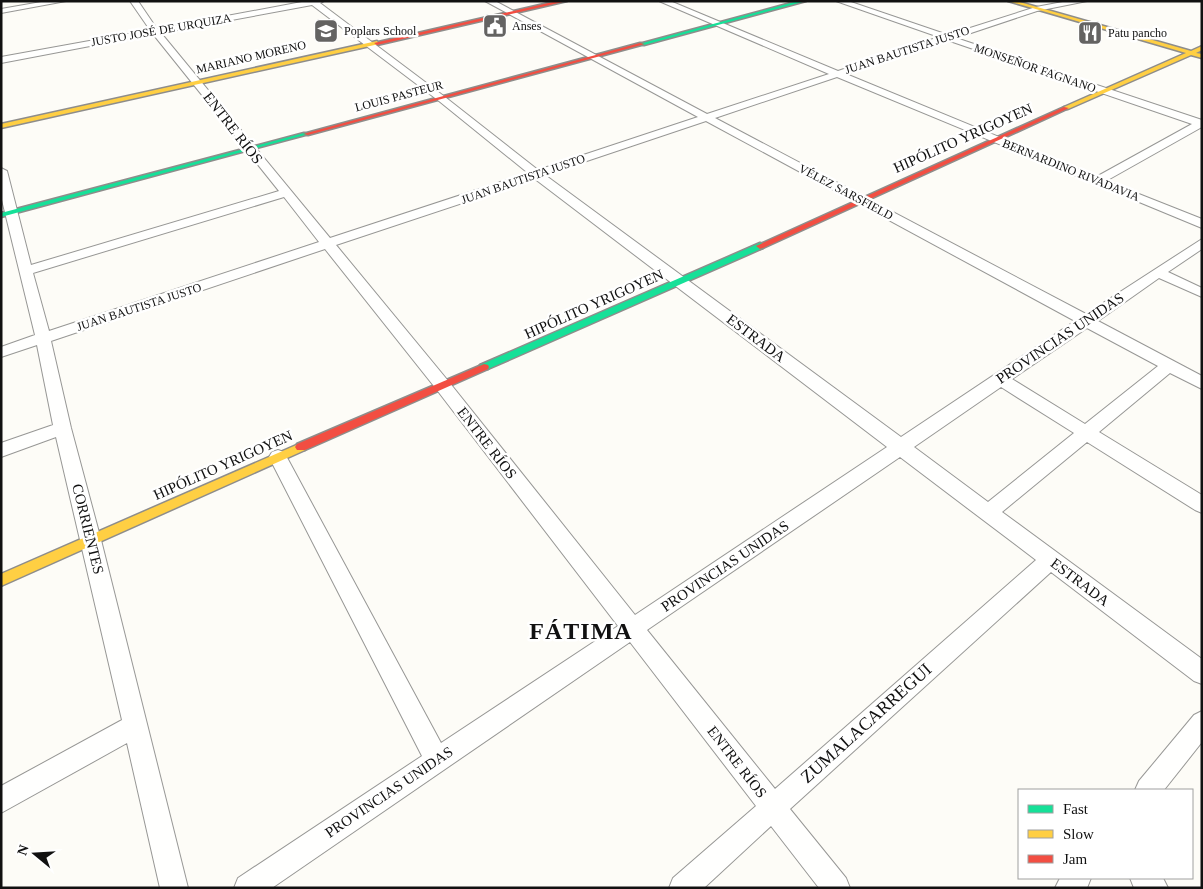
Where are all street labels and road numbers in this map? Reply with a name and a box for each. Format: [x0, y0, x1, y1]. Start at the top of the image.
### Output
street label: JUSTO JOSÉ DE URQUIZA [90, 11, 233, 49]
street label: JUAN BAUTISTA JUSTO [843, 23, 971, 77]
street label: MARIANO MORENO [195, 37, 308, 76]
street label: MONSEÑOR FAGNANO [972, 41, 1098, 96]
street label: LOUIS PASTEUR [353, 78, 445, 114]
street label: ENTRE RÍOS [200, 89, 266, 167]
street label: HIPÓLITO YRIGOYEN [891, 100, 1035, 176]
street label: BERNARDINO RIVADAVIA [1000, 136, 1142, 204]
street label: JUAN BAUTISTA JUSTO [459, 151, 587, 207]
street label: VÉLEZ SARSFIELD [796, 161, 896, 223]
street label: HIPÓLITO YRIGOYEN [522, 266, 666, 342]
street label: JUAN BAUTISTA JUSTO [75, 280, 203, 334]
street label: PROVINCIAS UNIDAS [993, 289, 1127, 387]
street label: ESTRADA [724, 311, 789, 365]
street label: ENTRE RÍOS [454, 404, 520, 482]
street label: HIPÓLITO YRIGOYEN [151, 427, 295, 503]
street label: CORRIENTES [69, 482, 107, 576]
street label: PROVINCIAS UNIDAS [658, 517, 792, 615]
street label: ESTRADA [1048, 555, 1113, 609]
street label: ZUMALACARREGUI [797, 659, 935, 787]
street label: ENTRE RÍOS [704, 723, 770, 801]
street label: PROVINCIAS UNIDAS [322, 743, 456, 841]

